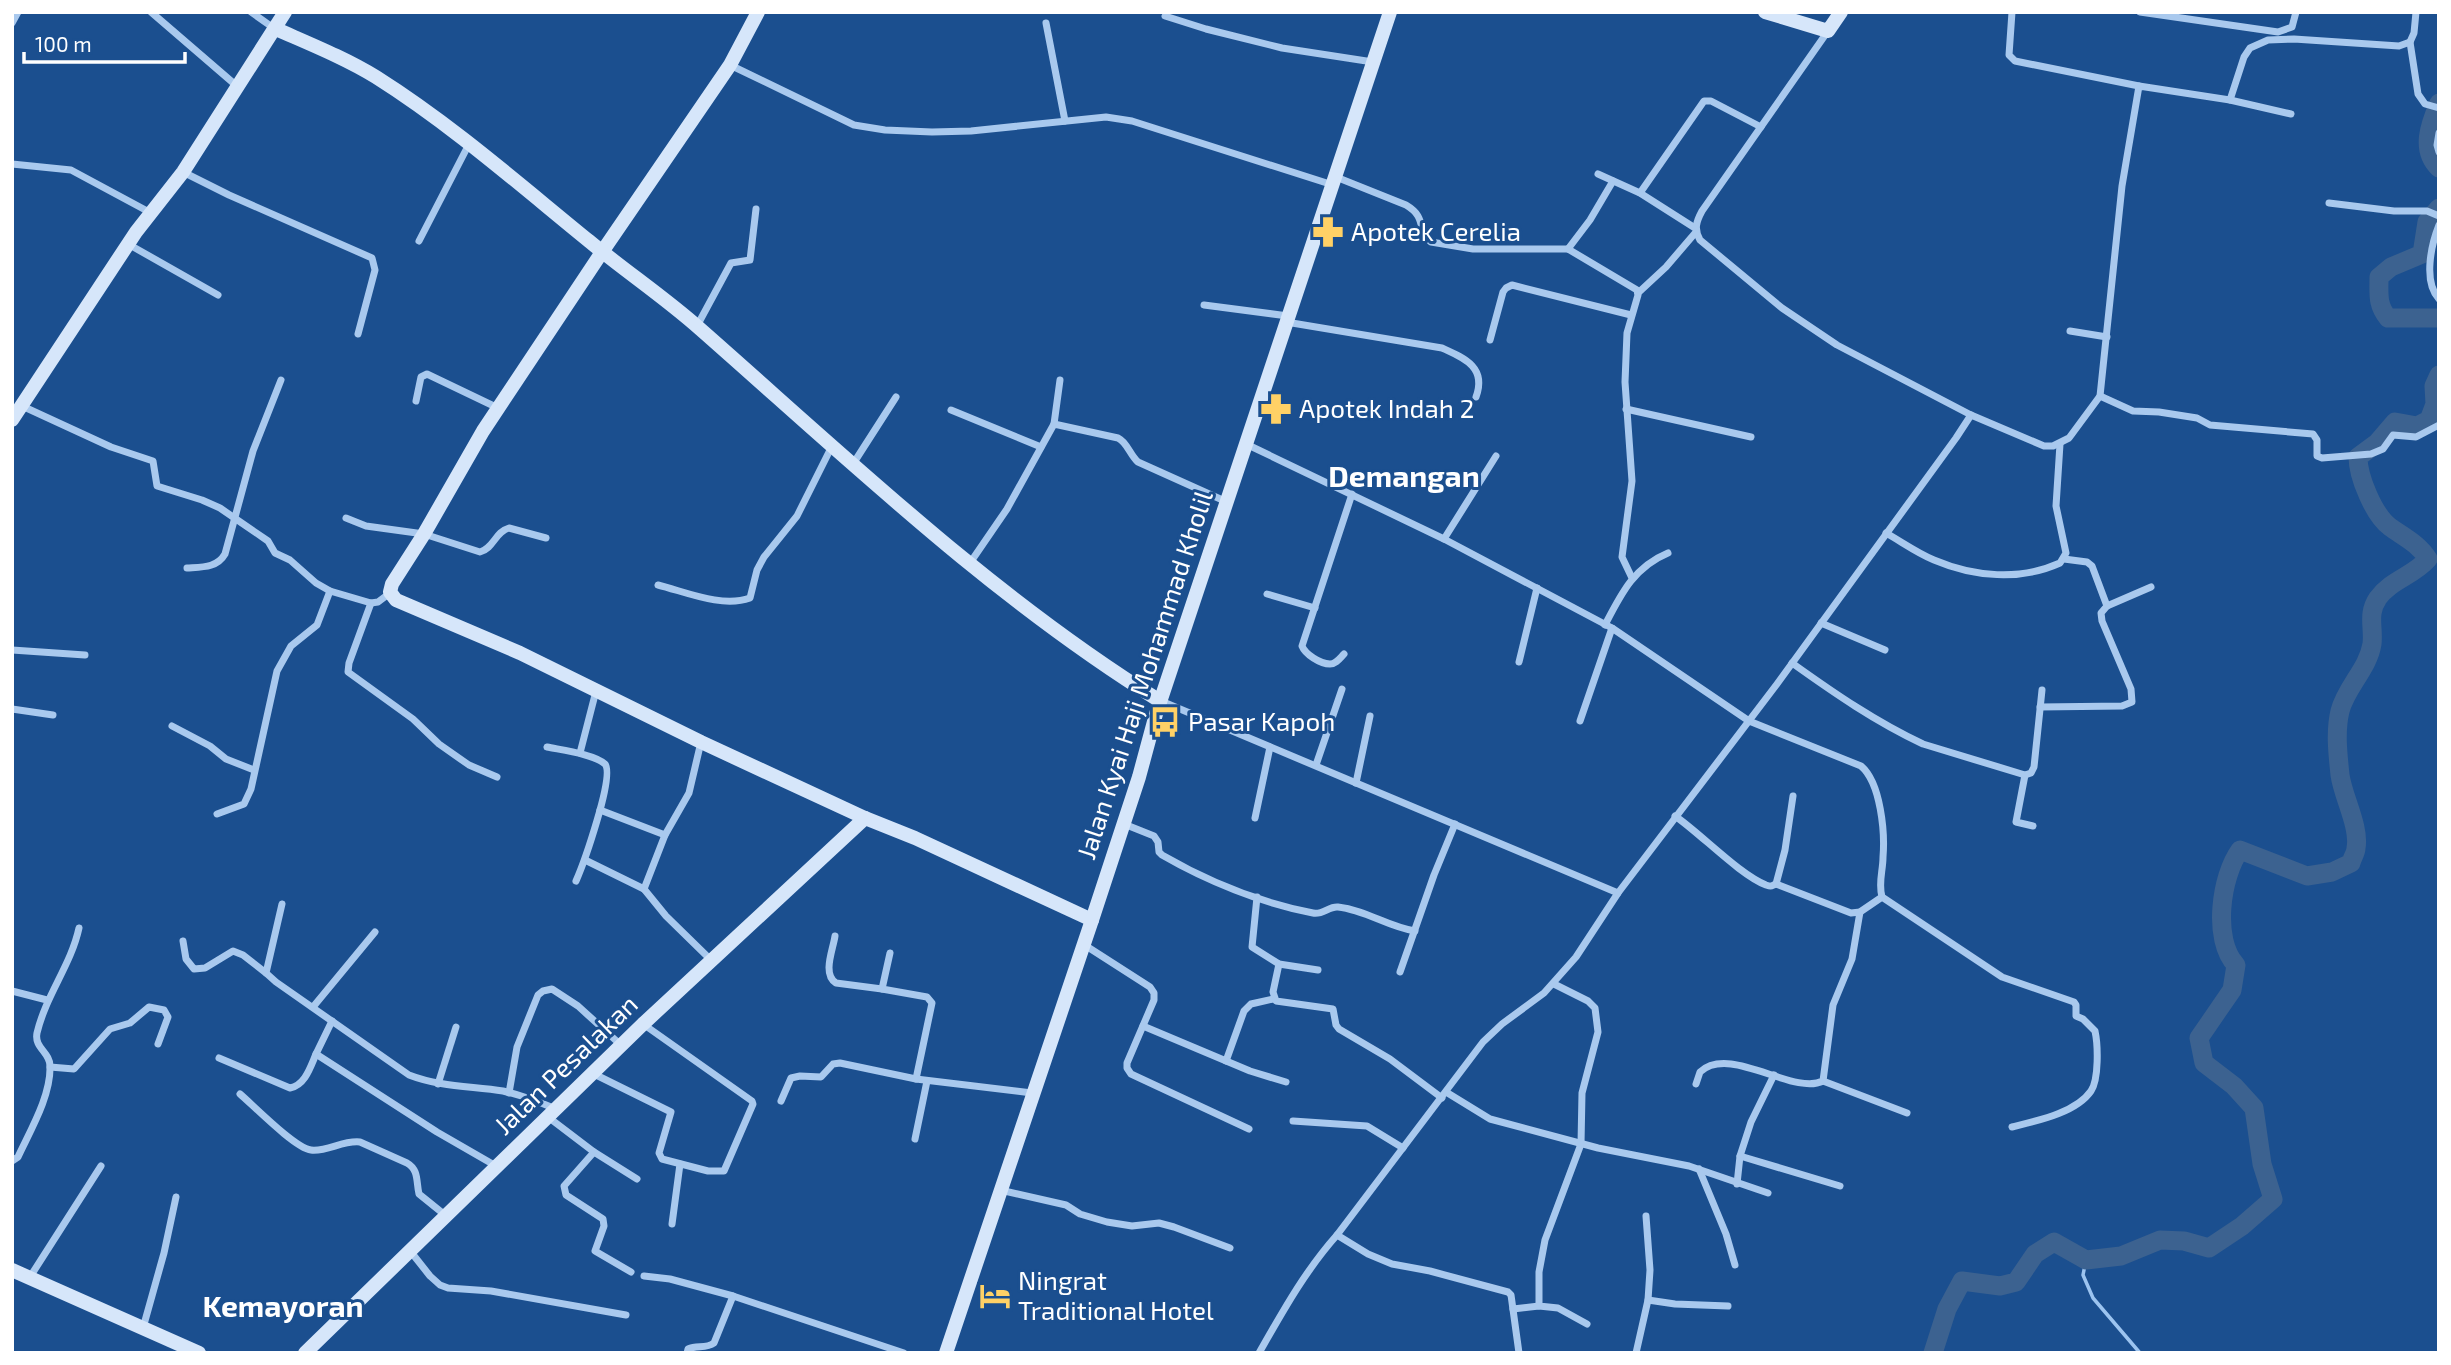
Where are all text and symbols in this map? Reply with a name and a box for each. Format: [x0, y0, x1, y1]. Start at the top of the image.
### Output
scale bar [24, 21, 186, 65]
text: 100 m [35, 31, 92, 56]
pharmacy icon: Apotek Cerelia [1311, 215, 1345, 249]
place label: Apotek Cerelia [1351, 215, 1521, 246]
pharmacy icon: Apotek Indah 2 [1259, 392, 1293, 426]
place label: Apotek Indah 2 [1299, 392, 1474, 423]
district label: Demangan [1328, 457, 1480, 493]
street label: Jalan Kyai Haji Mohammad Kholil [1069, 486, 1218, 863]
bus stop icon: Pasar Kapoh [1148, 705, 1182, 739]
place label: Pasar Kapoh [1188, 705, 1335, 736]
street label: Jalan Pesalakan [487, 988, 643, 1140]
place label: Ningrat Traditional Hotel [1018, 1264, 1214, 1325]
hotel icon: Ningrat Traditional Hotel [978, 1279, 1012, 1313]
district label: Kemayoran [202, 1287, 364, 1324]

